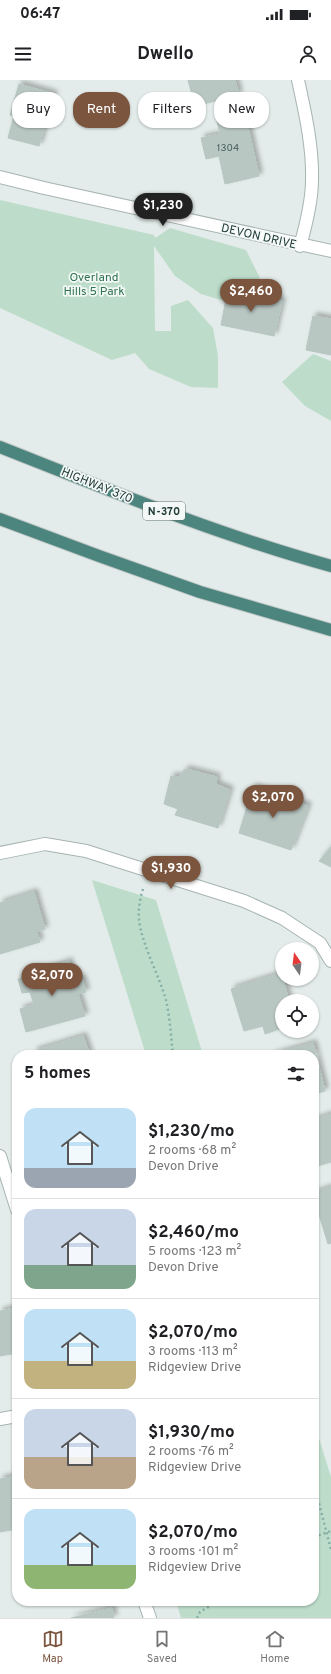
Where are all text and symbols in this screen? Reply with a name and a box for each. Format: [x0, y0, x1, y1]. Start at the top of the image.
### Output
text: 06:47 [20, 5, 60, 24]
icon: menu [12, 43, 34, 65]
text: Dwello [137, 43, 194, 66]
icon: person [297, 43, 319, 65]
chip: Buy [12, 92, 65, 128]
chip: Rent [73, 92, 130, 128]
chip: Filters [138, 92, 206, 128]
chip: New [214, 92, 269, 128]
house number: 1304 [217, 142, 239, 155]
pin: $1,230 [130, 193, 196, 227]
text: $1,230 [143, 198, 183, 214]
street label: DEVON DRIVE [219, 221, 298, 253]
park label: Overland Hills 5 Park [63, 270, 125, 300]
pin: $2,460 [218, 279, 284, 313]
text: $2,460 [229, 284, 273, 300]
street label: HIGHWAY 370 [59, 464, 135, 508]
road number: N-370 [143, 502, 185, 520]
pin: $2,070 [240, 785, 306, 819]
text: $2,070 [252, 790, 294, 806]
pin: $1,930 [138, 856, 204, 890]
text: $1,930 [151, 861, 191, 877]
north arrow [275, 942, 319, 986]
map controls [275, 942, 319, 1038]
pin: $2,070 [19, 963, 85, 997]
text: $2,070 [31, 968, 73, 984]
button: locate [275, 994, 319, 1038]
text: 5 homes [24, 1063, 91, 1085]
icon: filters [285, 1063, 307, 1085]
text: $1,230/mo [148, 1121, 235, 1143]
icon: home [56, 1124, 104, 1172]
text: 2 rooms · 68 m² [148, 1143, 236, 1159]
text: Devon Drive [148, 1159, 218, 1175]
text: $2,460/mo [148, 1222, 239, 1244]
icon: home [56, 1225, 104, 1273]
text: 5 rooms · 123 m² [148, 1244, 241, 1260]
text: Devon Drive [148, 1260, 218, 1276]
text: $2,070/mo [148, 1322, 238, 1344]
icon: home [56, 1325, 104, 1373]
text: 3 rooms · 113 m² [148, 1344, 238, 1360]
text: Ridgeview Drive [148, 1360, 241, 1376]
text: $1,930/mo [148, 1422, 235, 1444]
icon: home [56, 1425, 104, 1473]
text: 2 rooms · 76 m² [148, 1444, 234, 1460]
text: Ridgeview Drive [148, 1460, 241, 1476]
text: $2,070/mo [148, 1522, 238, 1544]
icon: home [56, 1525, 104, 1573]
text: 3 rooms · 101 m² [148, 1544, 238, 1560]
text: Ridgeview Drive [148, 1560, 241, 1576]
tab: Map [42, 1628, 64, 1666]
tab: Saved [147, 1628, 177, 1666]
tab: Home [260, 1628, 289, 1666]

